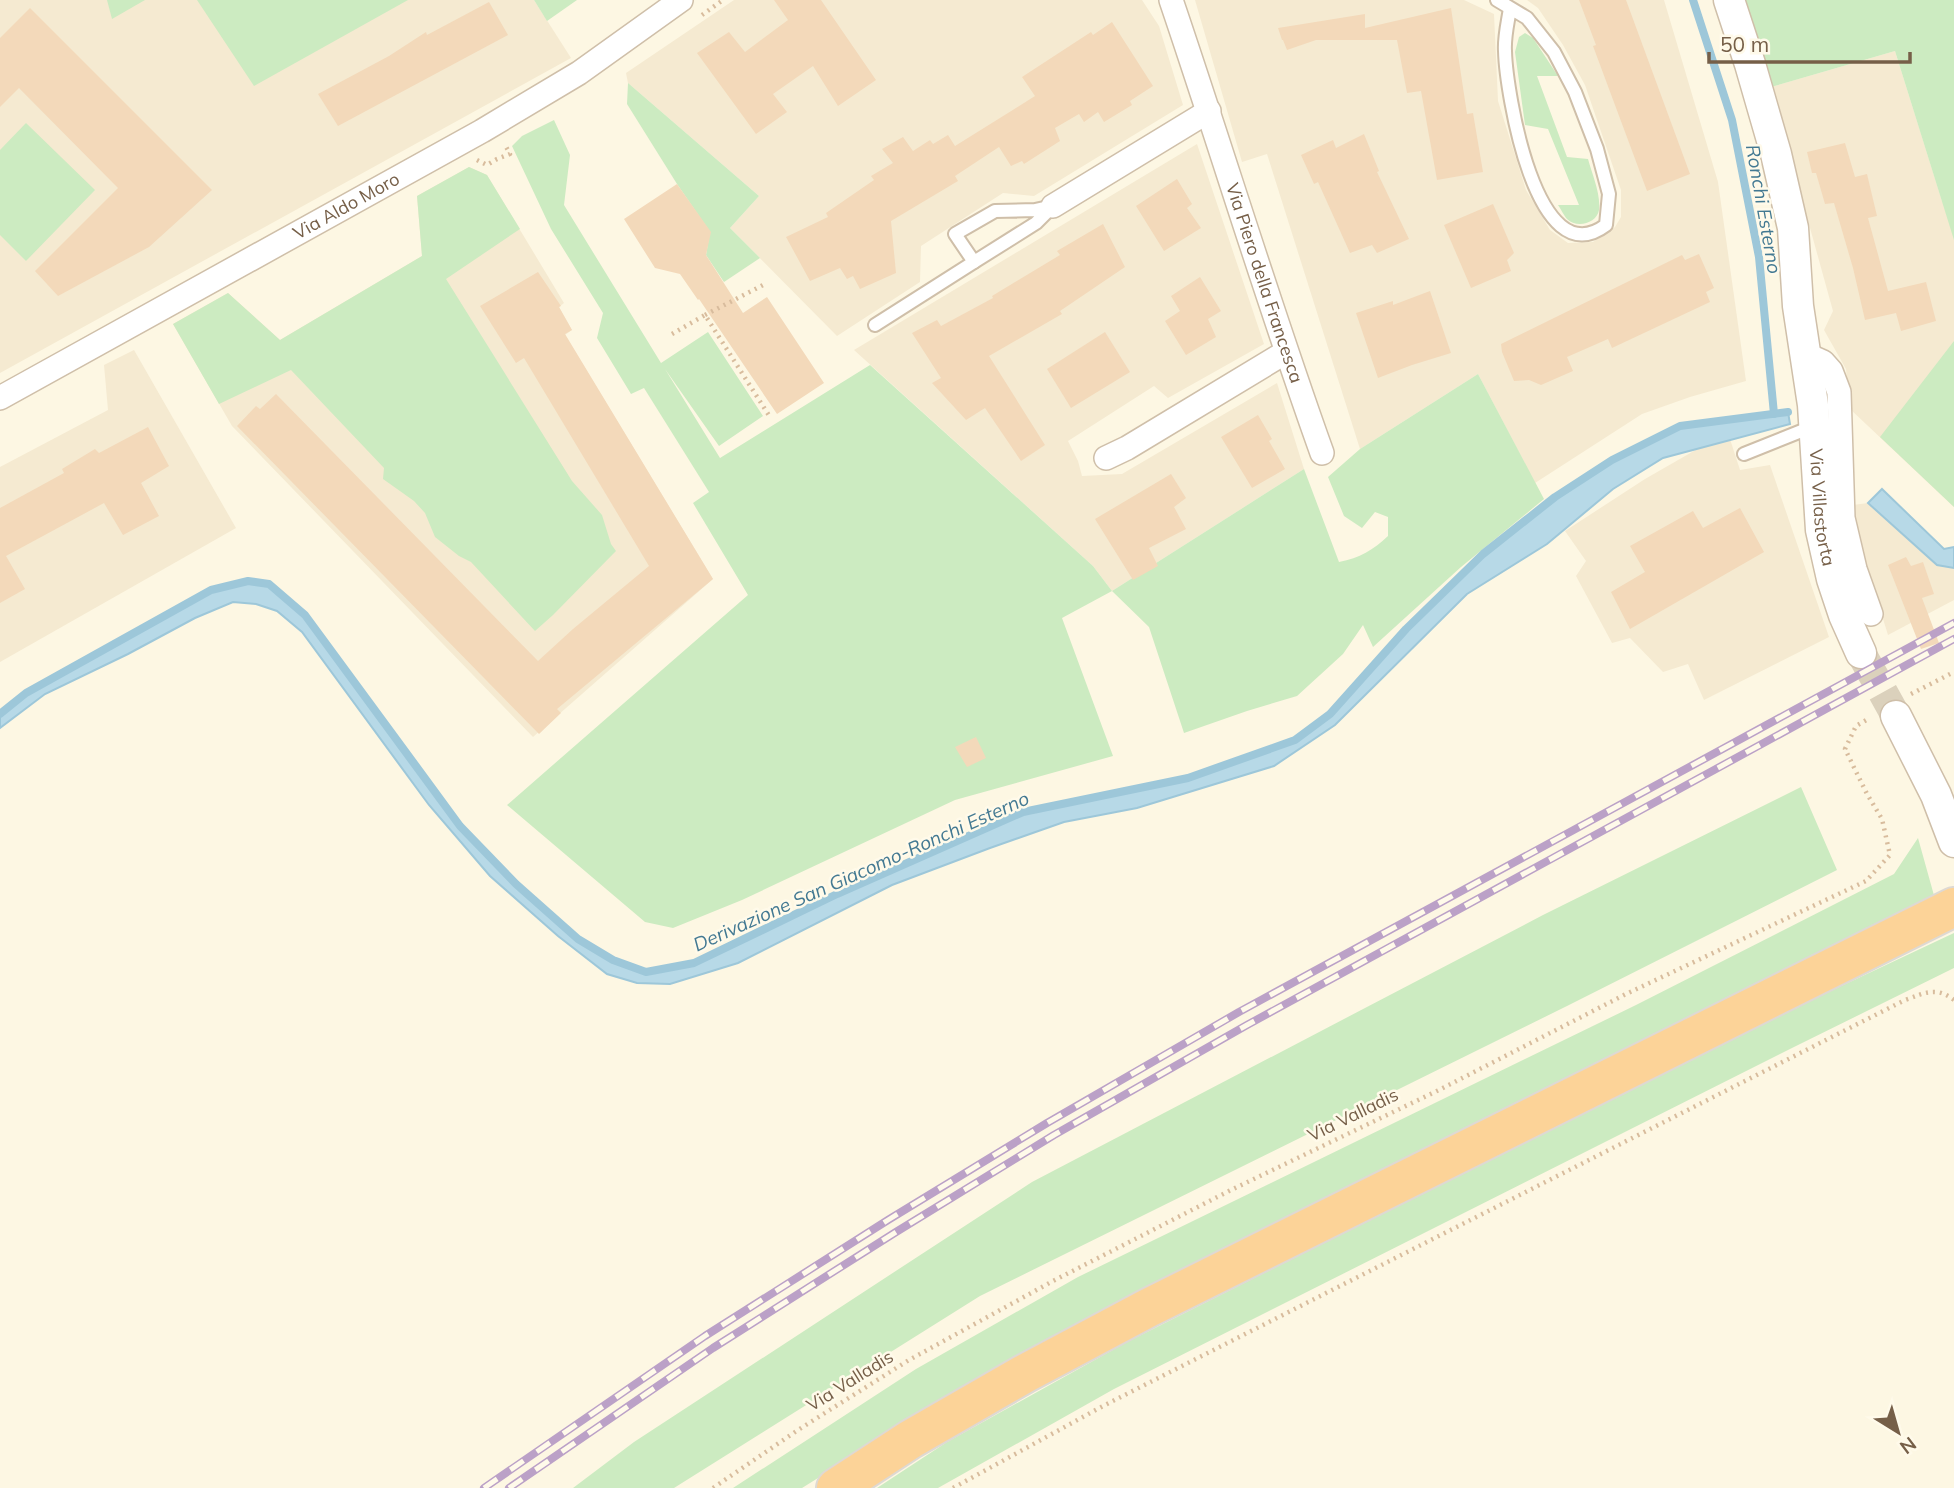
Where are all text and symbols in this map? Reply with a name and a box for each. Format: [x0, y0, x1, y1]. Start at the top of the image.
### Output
scale bar [1709, 21, 1910, 65]
text: 50 m [1720, 31, 1769, 57]
water label: Ronchi Esterno [1741, 142, 1787, 276]
street label: Via Aldo Moro [289, 167, 403, 244]
street label: Via Piero della Francesca [1221, 180, 1309, 386]
street label: Via Villastorta [1805, 448, 1841, 568]
water label: Derivazione San Giacomo-Ronchi Esterno [689, 786, 1033, 956]
street label: Via Valladis [1304, 1083, 1402, 1146]
street label: Via Valladis [802, 1345, 897, 1416]
north arrow [1863, 1397, 1933, 1467]
text: N [1895, 1432, 1921, 1459]

